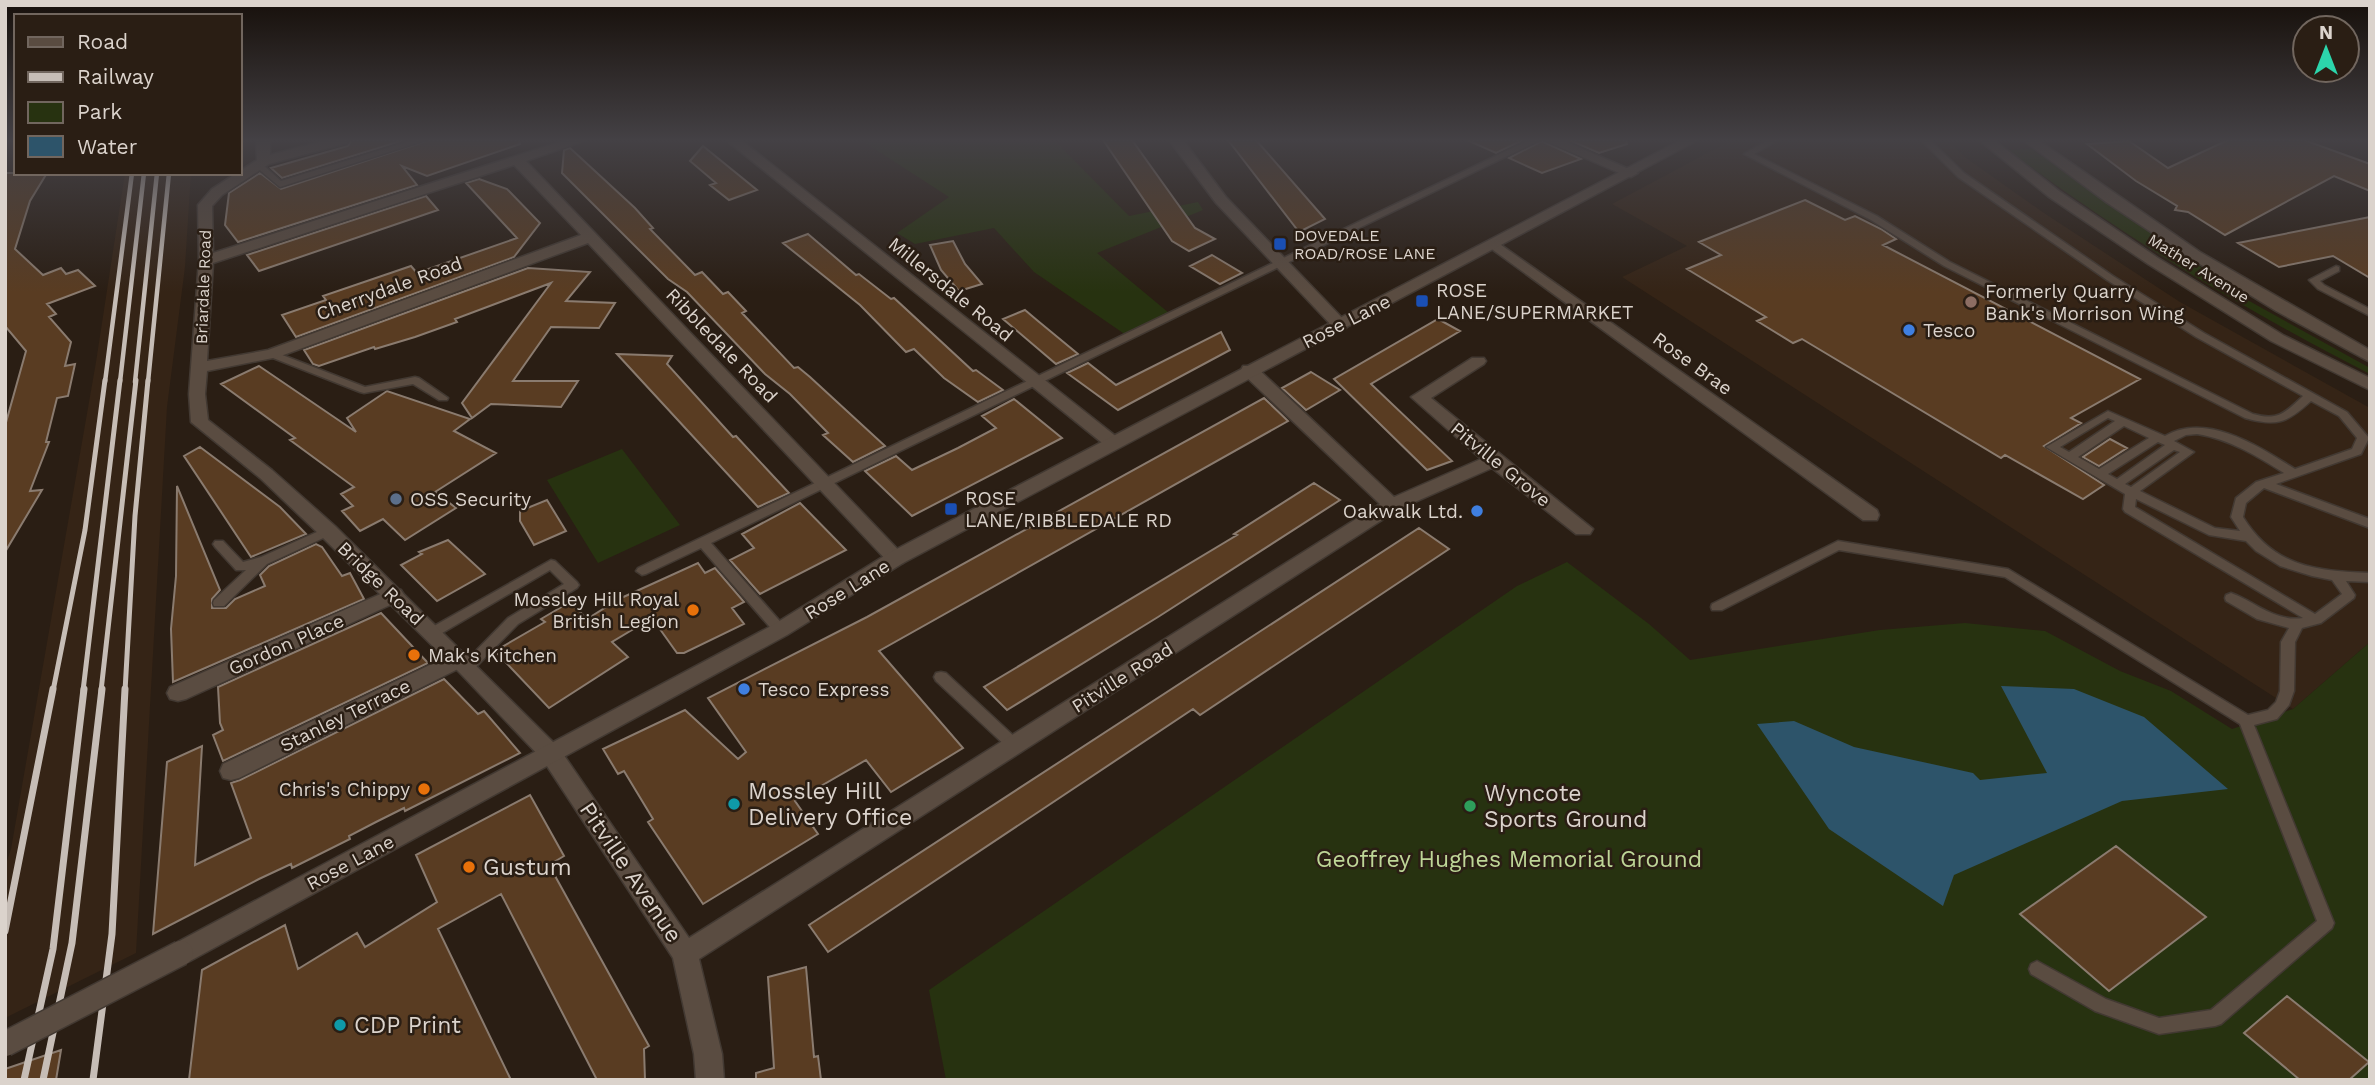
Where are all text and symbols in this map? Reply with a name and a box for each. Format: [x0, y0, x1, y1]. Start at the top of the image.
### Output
legend [14, 14, 242, 175]
north arrow [2291, 14, 2361, 84]
text: N [2319, 21, 2333, 44]
text: Road [77, 29, 128, 54]
text: Railway [77, 64, 154, 89]
text: Park [77, 99, 122, 124]
text: Water [77, 134, 138, 159]
place label: DOVEDALE ROAD/ROSE LANE [1294, 226, 1435, 263]
street label: Briardale Road [192, 230, 215, 344]
street label: Mather Avenue [2145, 230, 2253, 307]
street label: Millersdale Road [884, 232, 1018, 347]
marker: DOVEDALE ROAD/ROSE LANE [1272, 236, 1288, 252]
street label: Cherrydale Road [313, 251, 465, 326]
place label: ROSE LANE/SUPERMARKET [1436, 279, 1634, 324]
place label: Formerly Quarry Bank's Morrison Wing [1985, 280, 2185, 325]
street label: Ribbledale Road [661, 283, 782, 407]
street label: Rose Lane [1298, 289, 1394, 353]
marker: ROSE LANE/SUPERMARKET [1414, 293, 1430, 309]
marker: Formerly Quarry Bank's Morrison Wing [1963, 294, 1979, 310]
place label: Tesco [1923, 319, 1975, 342]
marker: Tesco [1901, 322, 1917, 338]
street label: Rose Brae [1648, 327, 1737, 400]
street label: Pitville Grove [1446, 417, 1555, 512]
place label: ROSE LANE/RIBBLEDALE RD [965, 487, 1172, 532]
place label: OSS Security [410, 488, 531, 511]
marker: OSS Security [388, 491, 404, 507]
place label: Oakwalk Ltd. [1343, 500, 1463, 523]
marker: ROSE LANE/RIBBLEDALE RD [943, 501, 959, 517]
marker: Oakwalk Ltd. [1469, 503, 1485, 519]
street label: Bridge Road [333, 537, 429, 630]
street label: Rose Lane [800, 554, 894, 625]
place label: Mossley Hill Royal British Legion [513, 588, 679, 633]
marker: Mossley Hill Royal British Legion [685, 602, 701, 618]
street label: Gordon Place [225, 609, 347, 680]
street label: Pitville Road [1067, 637, 1177, 718]
place label: Mak's Kitchen [428, 644, 557, 667]
marker: Mak's Kitchen [406, 647, 422, 663]
street label: Stanley Terrace [276, 674, 414, 757]
place label: Tesco Express [758, 678, 889, 701]
marker: Tesco Express [736, 681, 752, 697]
place label: Chris's Chippy [279, 778, 410, 801]
place label: Mossley Hill Delivery Office [748, 778, 912, 831]
place label: Wyncote Sports Ground [1484, 780, 1647, 833]
marker: Chris's Chippy [416, 781, 432, 797]
marker: Mossley Hill Delivery Office [726, 796, 742, 812]
street label: Pitville Avenue [574, 797, 687, 948]
marker: Wyncote Sports Ground [1462, 798, 1478, 814]
street label: Rose Lane [302, 830, 398, 895]
park label: Geoffrey Hughes Memorial Ground [1316, 846, 1702, 873]
place label: Gustum [483, 854, 572, 881]
marker: Gustum [461, 859, 477, 875]
place label: CDP Print [354, 1012, 461, 1039]
marker: CDP Print [332, 1017, 348, 1033]

